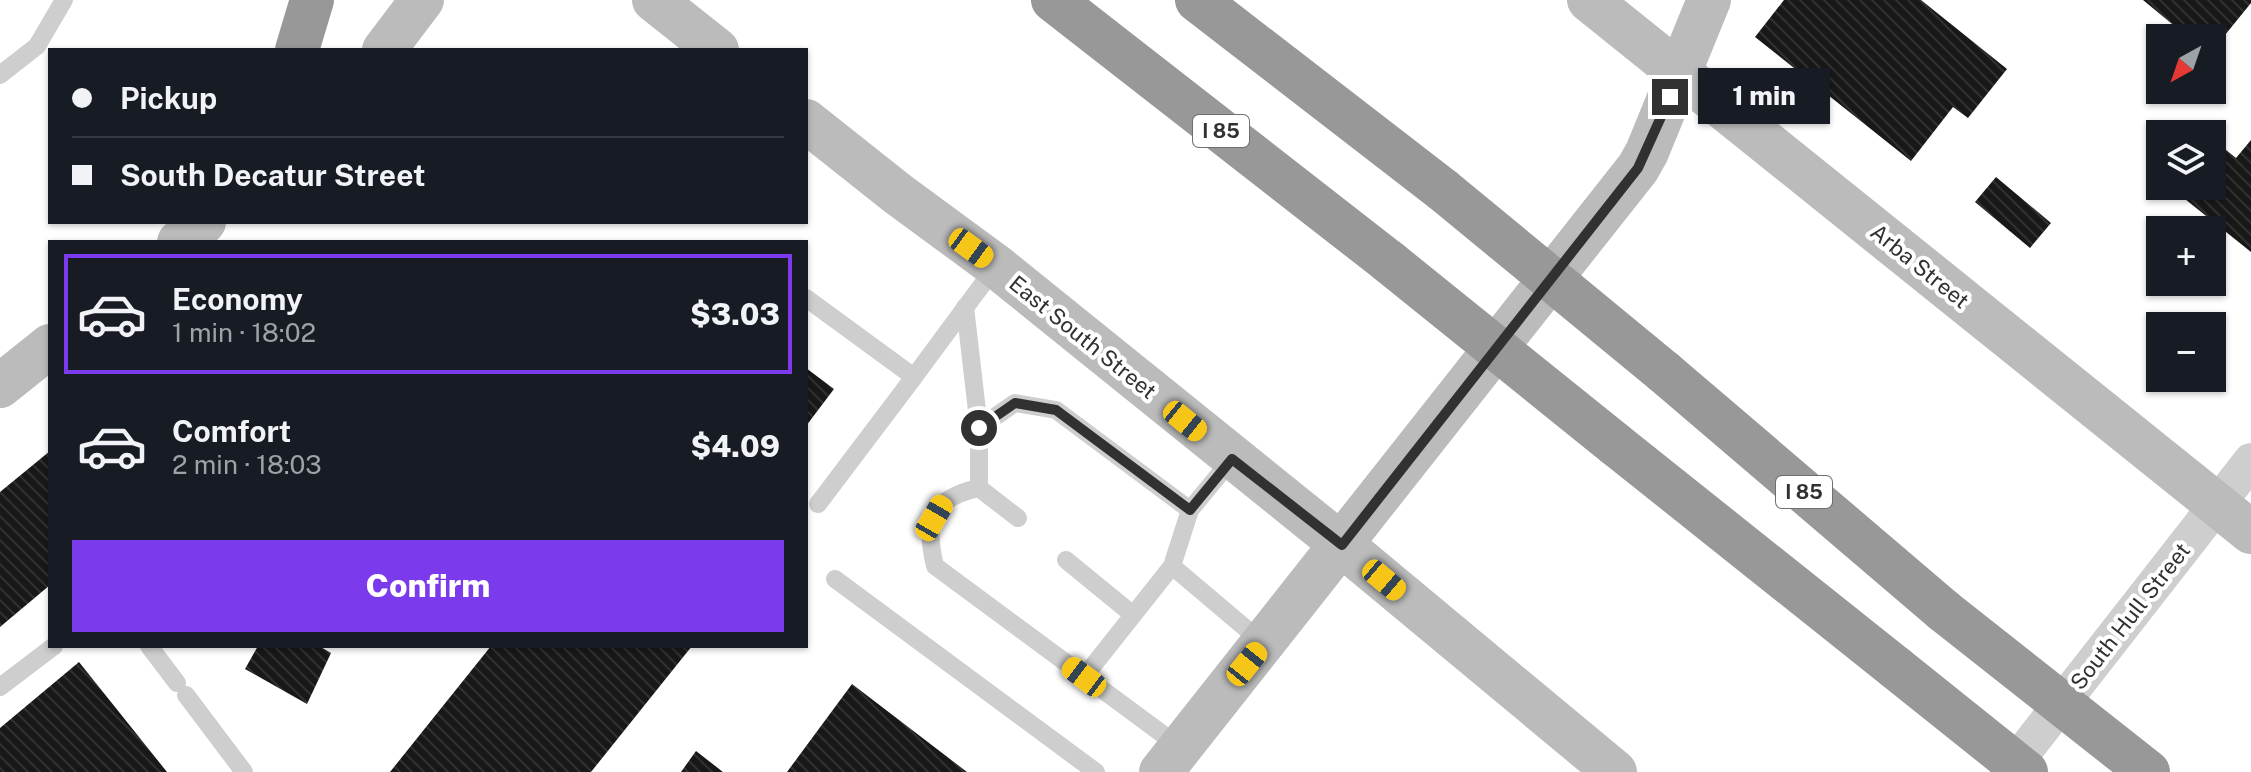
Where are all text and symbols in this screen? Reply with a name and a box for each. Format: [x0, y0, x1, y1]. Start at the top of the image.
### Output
north arrow [2146, 24, 2226, 104]
map controls [2146, 24, 2226, 392]
callout: 1 min [1698, 69, 1830, 125]
route end [1652, 79, 1688, 115]
text: Pickup [120, 80, 217, 116]
text: 1 min [1732, 80, 1796, 111]
road number: I 85 [1193, 115, 1249, 147]
button: layers [2146, 120, 2226, 200]
text: South Decatur Street [120, 157, 425, 193]
button: + [2146, 216, 2226, 296]
street label: Arba Street [1866, 218, 1974, 314]
car [945, 224, 997, 272]
street label: East South Street [1004, 270, 1162, 404]
icon: car [76, 278, 148, 350]
text: Economy [172, 281, 303, 317]
text: $3.03 [690, 296, 780, 332]
button: − [2146, 312, 2226, 392]
text: 1 min · 18:02 [172, 317, 316, 348]
car [1159, 397, 1211, 445]
icon: car [76, 410, 148, 482]
route start [961, 410, 997, 446]
text: Comfort [172, 413, 291, 449]
text: $4.09 [691, 428, 780, 464]
text: 2 min · 18:03 [172, 449, 322, 480]
road number: I 85 [1776, 476, 1832, 508]
car [912, 491, 956, 545]
street label: South Hull Street [2065, 538, 2195, 694]
button: Confirm [72, 540, 784, 632]
car [1358, 555, 1410, 605]
car [1223, 638, 1271, 690]
car [1058, 653, 1110, 701]

